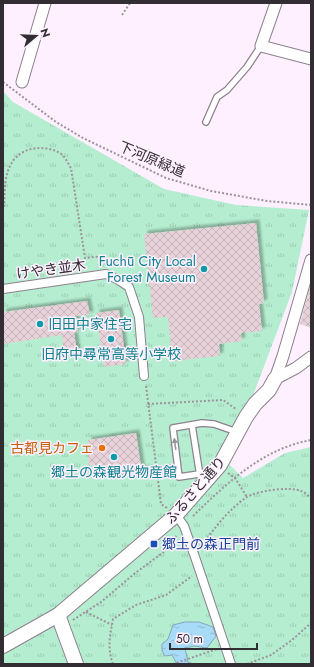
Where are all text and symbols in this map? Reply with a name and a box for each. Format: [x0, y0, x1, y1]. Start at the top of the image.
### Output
north arrow [16, 16, 56, 56]
text: N [36, 26, 54, 39]
street label: 下河原緑道 [116, 136, 188, 182]
place label: Fuchū City Local Forest Museum [99, 251, 196, 287]
street label: けやき並木 [15, 254, 87, 284]
marker: Fuchū City Local Forest Museum [199, 264, 209, 274]
place label: 旧田中家住宅 [48, 314, 132, 334]
marker: 旧田中家住宅 [35, 319, 45, 329]
marker: 旧府中尋常高等小学校 [106, 334, 116, 344]
place label: 旧府中尋常高等小学校 [41, 344, 181, 364]
place label: 古都見カフェ [10, 438, 94, 458]
one-way arrow [172, 438, 178, 450]
marker: 古都見カフェ [97, 443, 107, 453]
marker: 郷土の森観光物産館 [109, 452, 119, 462]
street label: ふるさと通り [160, 452, 230, 528]
place label: 郷土の森観光物産館 [51, 462, 177, 482]
place label: 郷土の森正門前 [162, 534, 260, 554]
marker: 郷土の森正門前 [149, 539, 159, 549]
scale bar [170, 625, 257, 651]
text: 50 m [176, 630, 203, 648]

